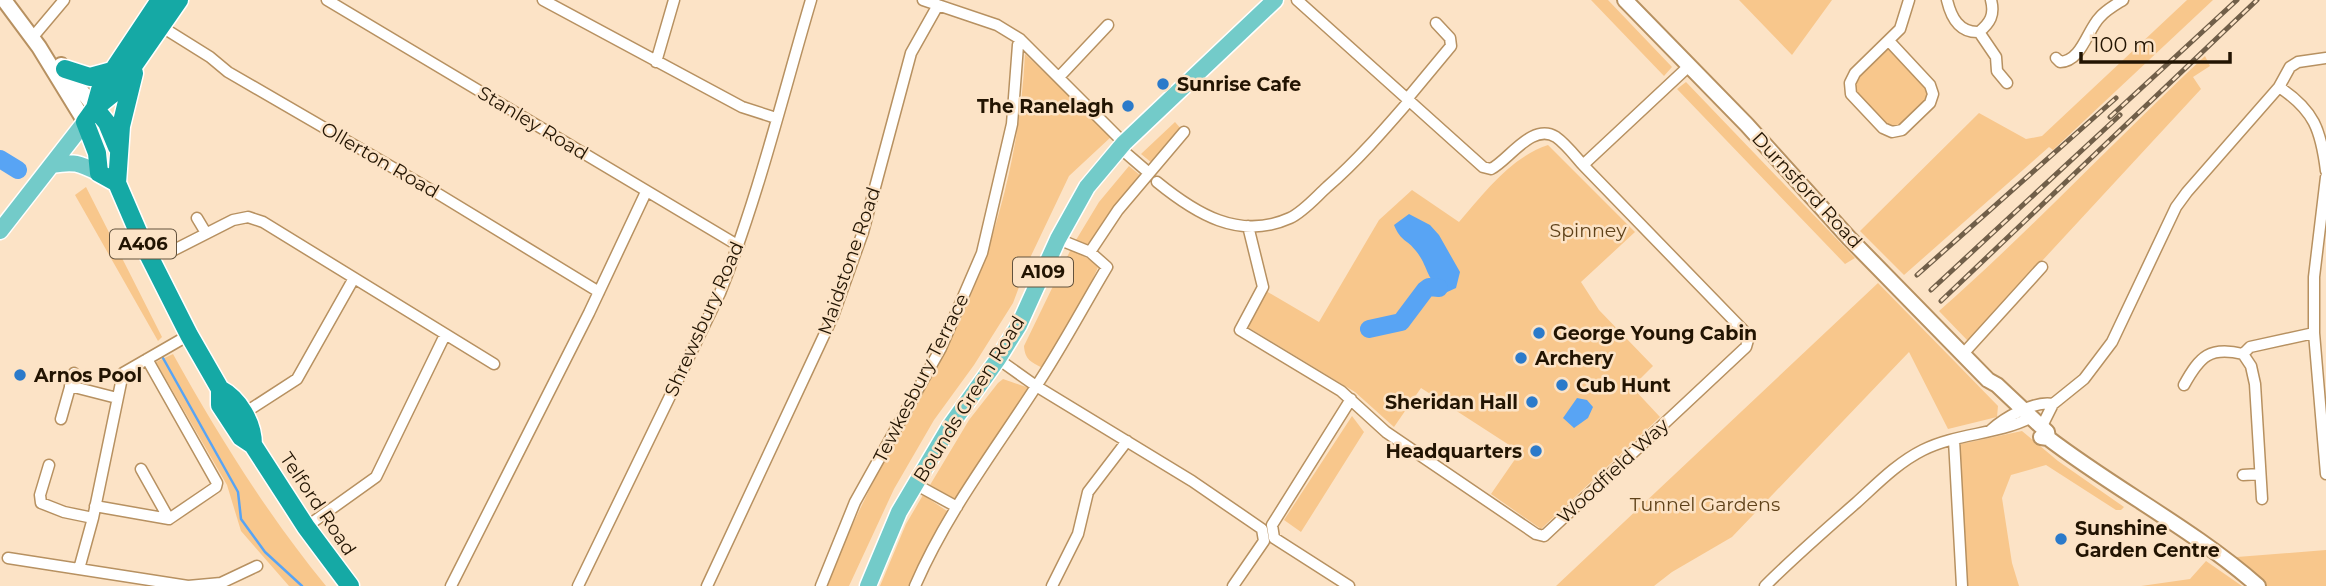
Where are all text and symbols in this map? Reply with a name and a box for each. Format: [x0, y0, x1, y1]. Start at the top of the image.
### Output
scale bar [2081, 21, 2230, 65]
text: 100 m [2092, 32, 2155, 57]
place label: Sunrise Cafe [1177, 73, 1301, 96]
marker: Sunrise Cafe [1155, 76, 1171, 92]
street label: Stanley Road [474, 81, 592, 165]
place label: The Ranelagh [977, 95, 1114, 118]
marker: The Ranelagh [1120, 98, 1136, 114]
street label: Ollerton Road [317, 117, 443, 203]
street label: Durnsford Road [1747, 127, 1867, 253]
street label: Maidstone Road [813, 184, 885, 338]
park label: Spinney [1549, 219, 1627, 242]
road number: A406 [110, 230, 176, 258]
street label: Shrewsbury Road [659, 238, 749, 400]
road number: A109 [1013, 258, 1073, 286]
street label: Tewkesbury Terrace [868, 290, 974, 466]
street label: Bounds Green Road [909, 312, 1029, 486]
place label: George Young Cabin [1553, 322, 1757, 345]
marker: George Young Cabin [1531, 325, 1547, 341]
place label: Archery [1534, 347, 1614, 370]
marker: Archery [1513, 350, 1529, 366]
place label: Arnos Pool [33, 364, 142, 387]
marker: Arnos Pool [12, 367, 28, 383]
place label: Cub Hunt [1576, 374, 1671, 397]
marker: Cub Hunt [1554, 377, 1570, 393]
place label: Sheridan Hall [1385, 391, 1518, 414]
marker: Sheridan Hall [1524, 394, 1540, 410]
street label: Woodfield Way [1553, 413, 1674, 528]
place label: Headquarters [1385, 440, 1522, 463]
marker: Headquarters [1528, 443, 1544, 459]
street label: Telford Road [275, 448, 361, 560]
park label: Tunnel Gardens [1630, 493, 1780, 516]
place label: Sunshine Garden Centre [2075, 517, 2220, 562]
marker: Sunshine Garden Centre [2053, 531, 2069, 547]

